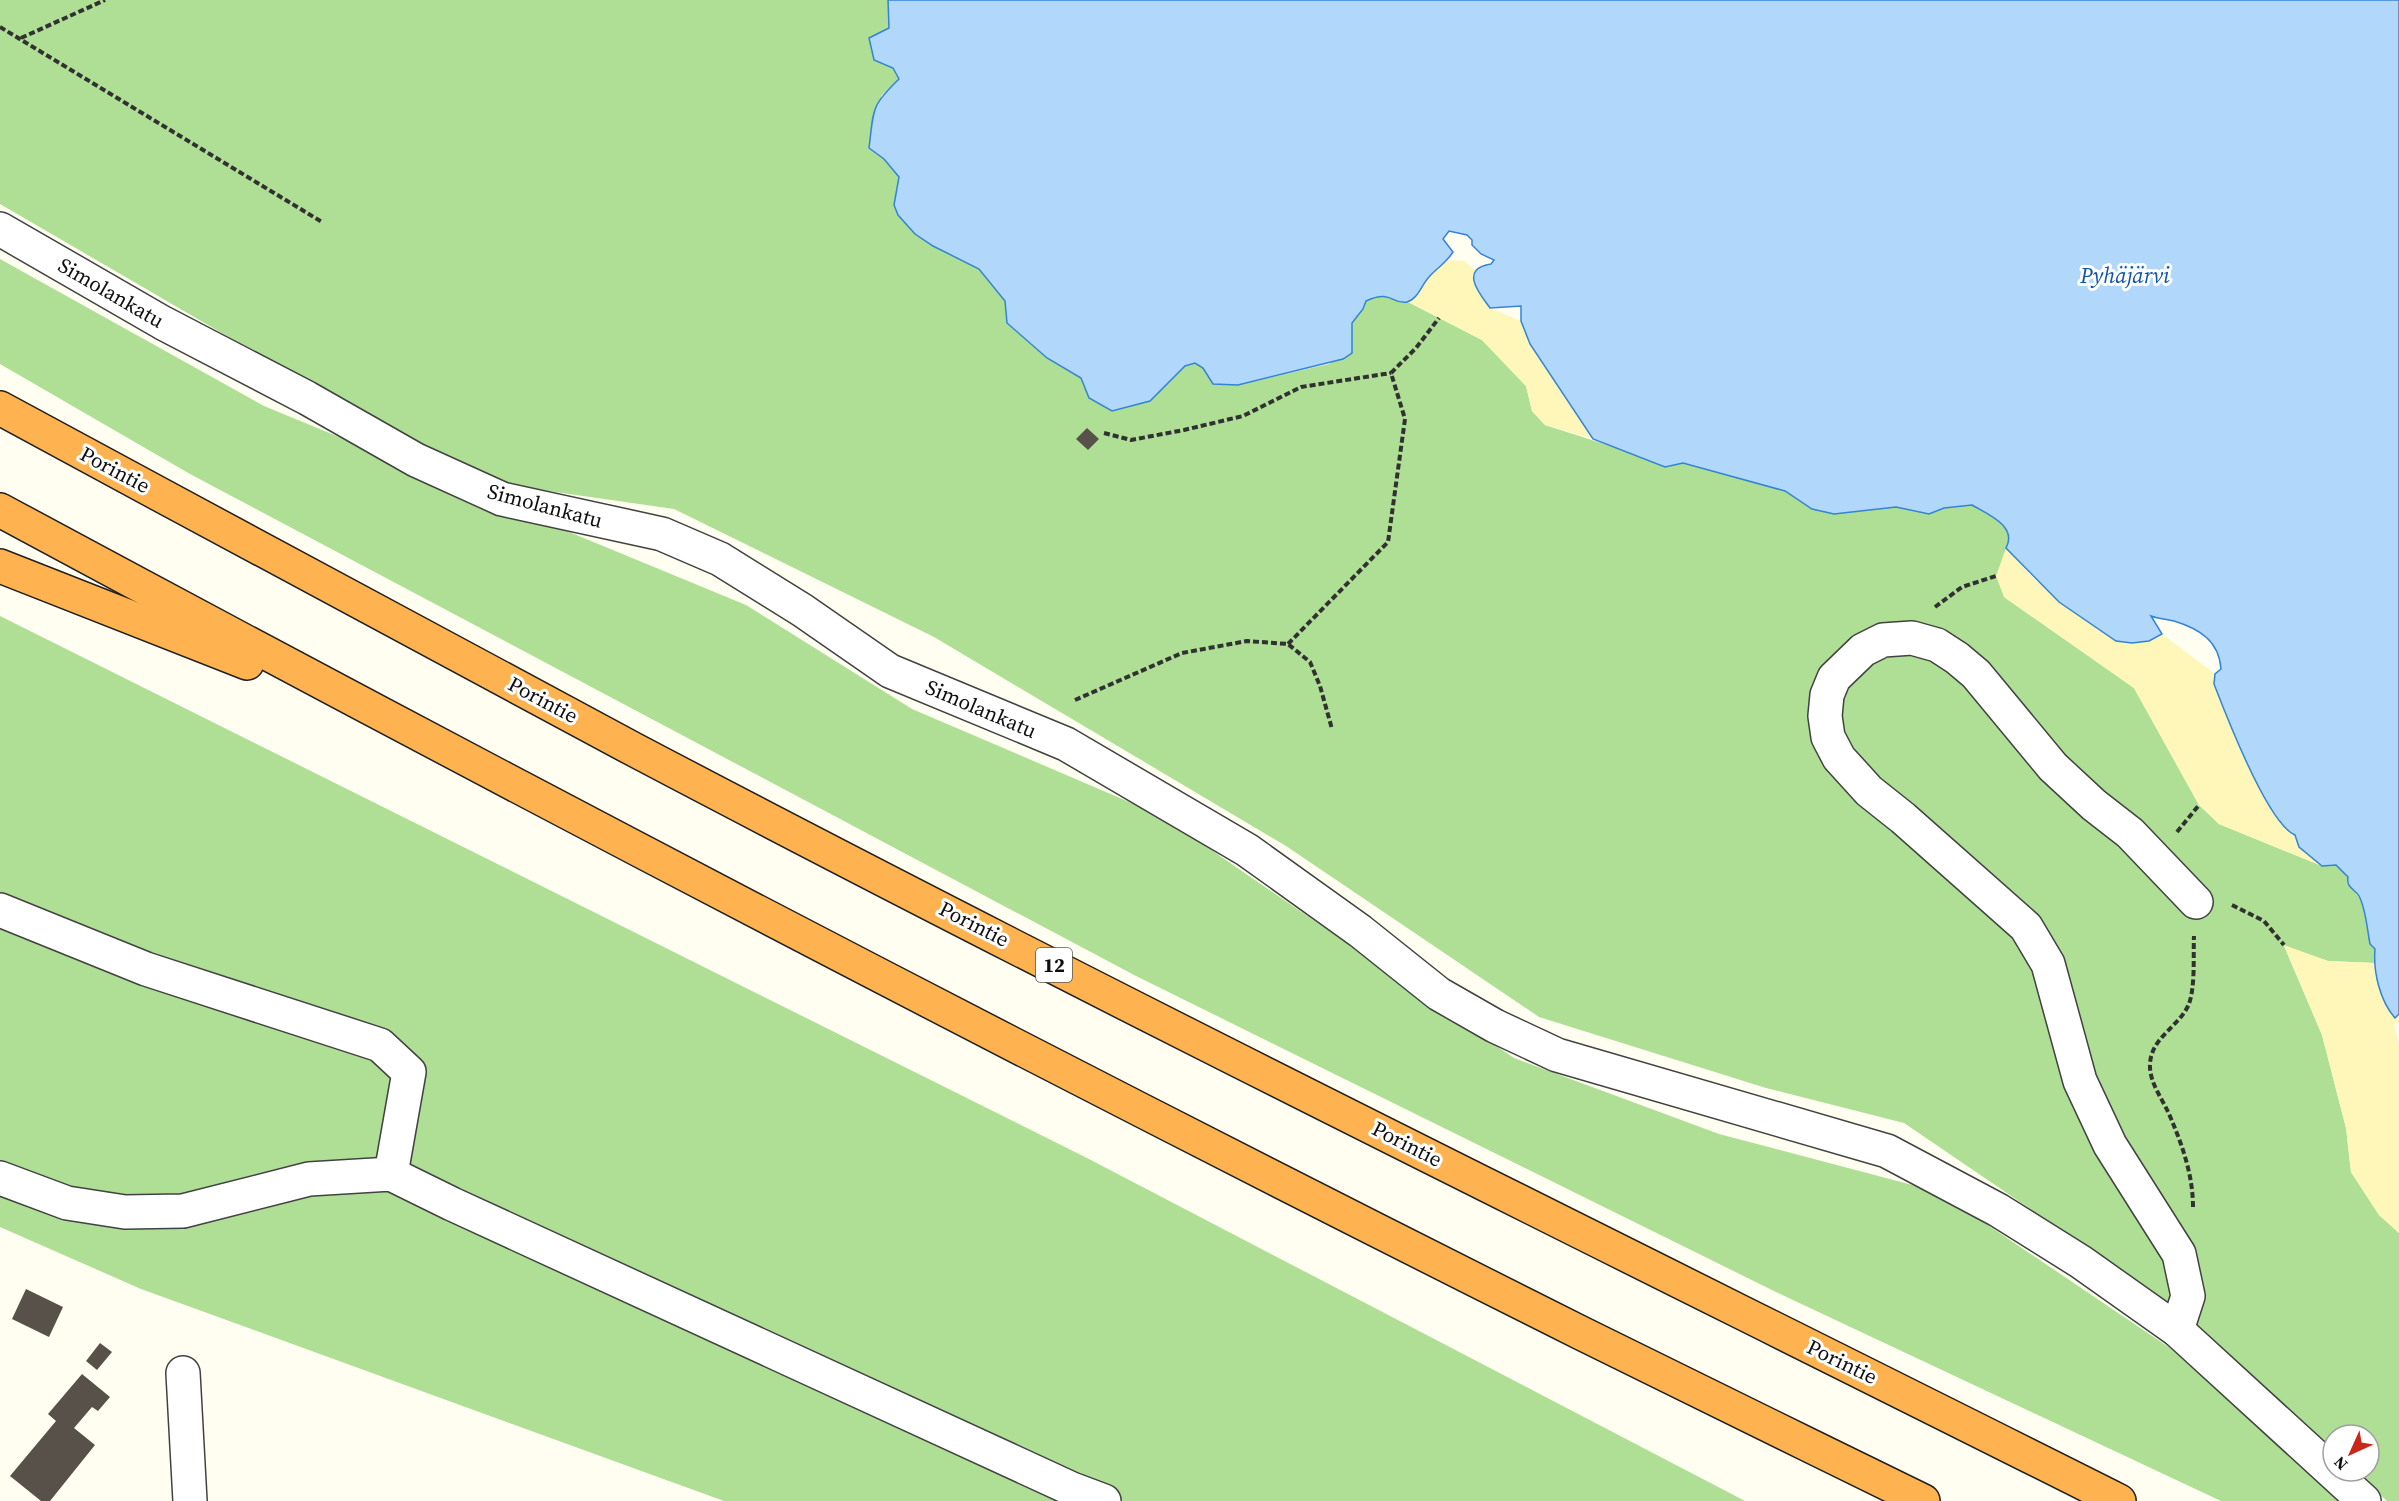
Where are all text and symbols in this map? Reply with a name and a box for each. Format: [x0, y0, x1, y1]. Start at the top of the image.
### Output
street label: Simolankatu [53, 251, 170, 335]
water label: Pyhäjärvi [2079, 260, 2170, 290]
street label: Porintie [75, 439, 155, 500]
street label: Simolankatu [484, 476, 606, 535]
street label: Porintie [503, 669, 583, 730]
street label: Simolankatu [921, 672, 1041, 745]
street label: Porintie [934, 894, 1014, 954]
road number: 12 [1036, 948, 1072, 982]
street label: Porintie [1367, 1114, 1447, 1174]
street label: Porintie [1802, 1332, 1882, 1391]
north arrow [2321, 1423, 2381, 1483]
text: N [2328, 1451, 2352, 1476]

